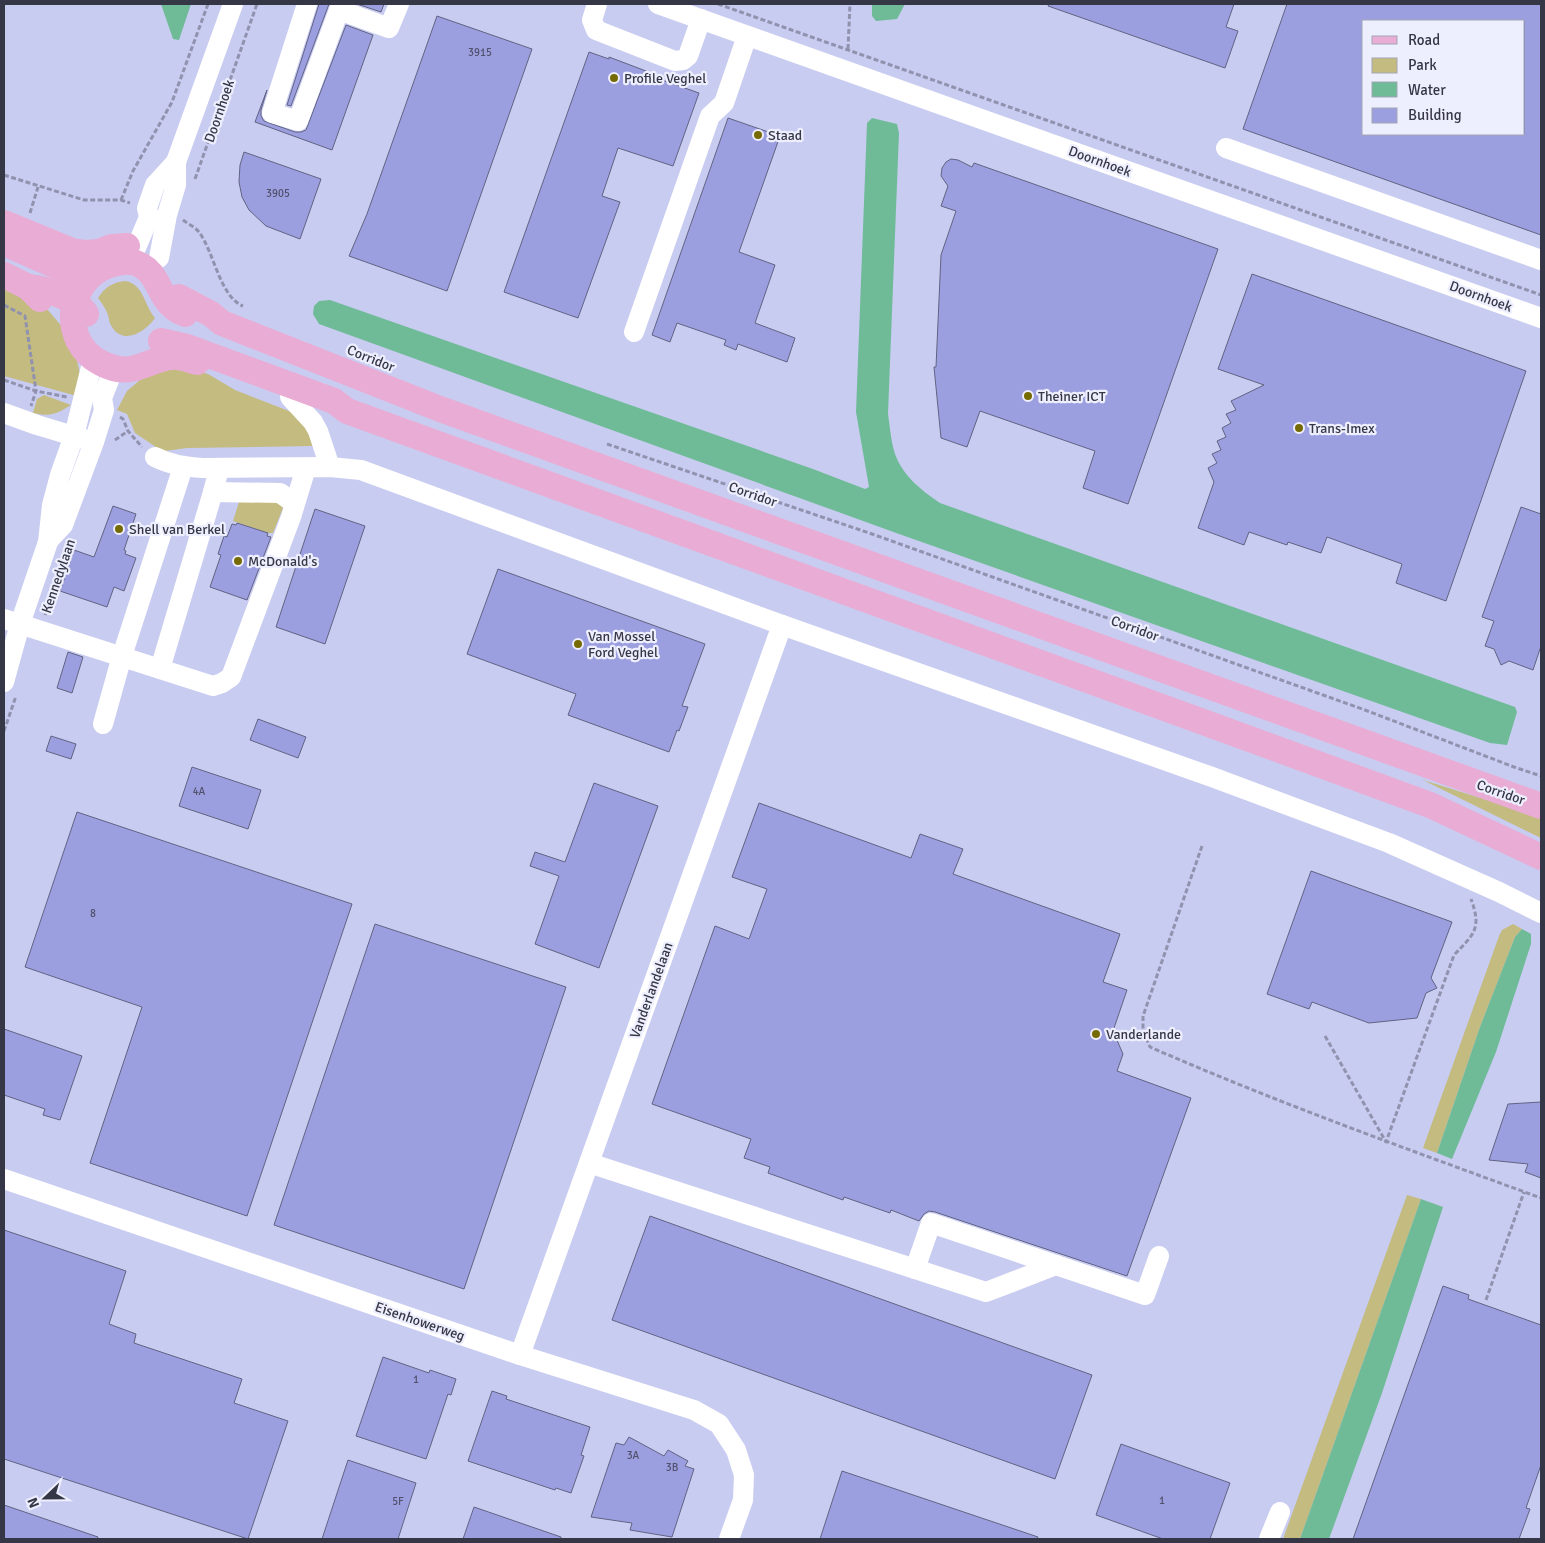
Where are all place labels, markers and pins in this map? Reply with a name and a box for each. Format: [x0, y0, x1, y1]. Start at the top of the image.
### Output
place label: Profile Veghel [624, 70, 706, 87]
marker: Profile Veghel [608, 72, 620, 84]
place label: Staad [768, 127, 802, 144]
marker: Staad [752, 129, 764, 141]
place label: Theiner ICT [1038, 388, 1106, 405]
marker: Theiner ICT [1022, 390, 1034, 402]
place label: Trans-Imex [1309, 420, 1375, 437]
marker: Trans-Imex [1293, 422, 1305, 434]
place label: Shell van Berkel [129, 521, 225, 538]
marker: Shell van Berkel [113, 523, 125, 535]
place label: McDonald's [248, 553, 317, 570]
marker: McDonald's [232, 555, 244, 567]
place label: Van Mossel Ford Veghel [588, 628, 658, 661]
marker: Van Mossel Ford Veghel [572, 638, 584, 650]
place label: Vanderlande [1106, 1026, 1181, 1043]
marker: Vanderlande [1090, 1028, 1102, 1040]

